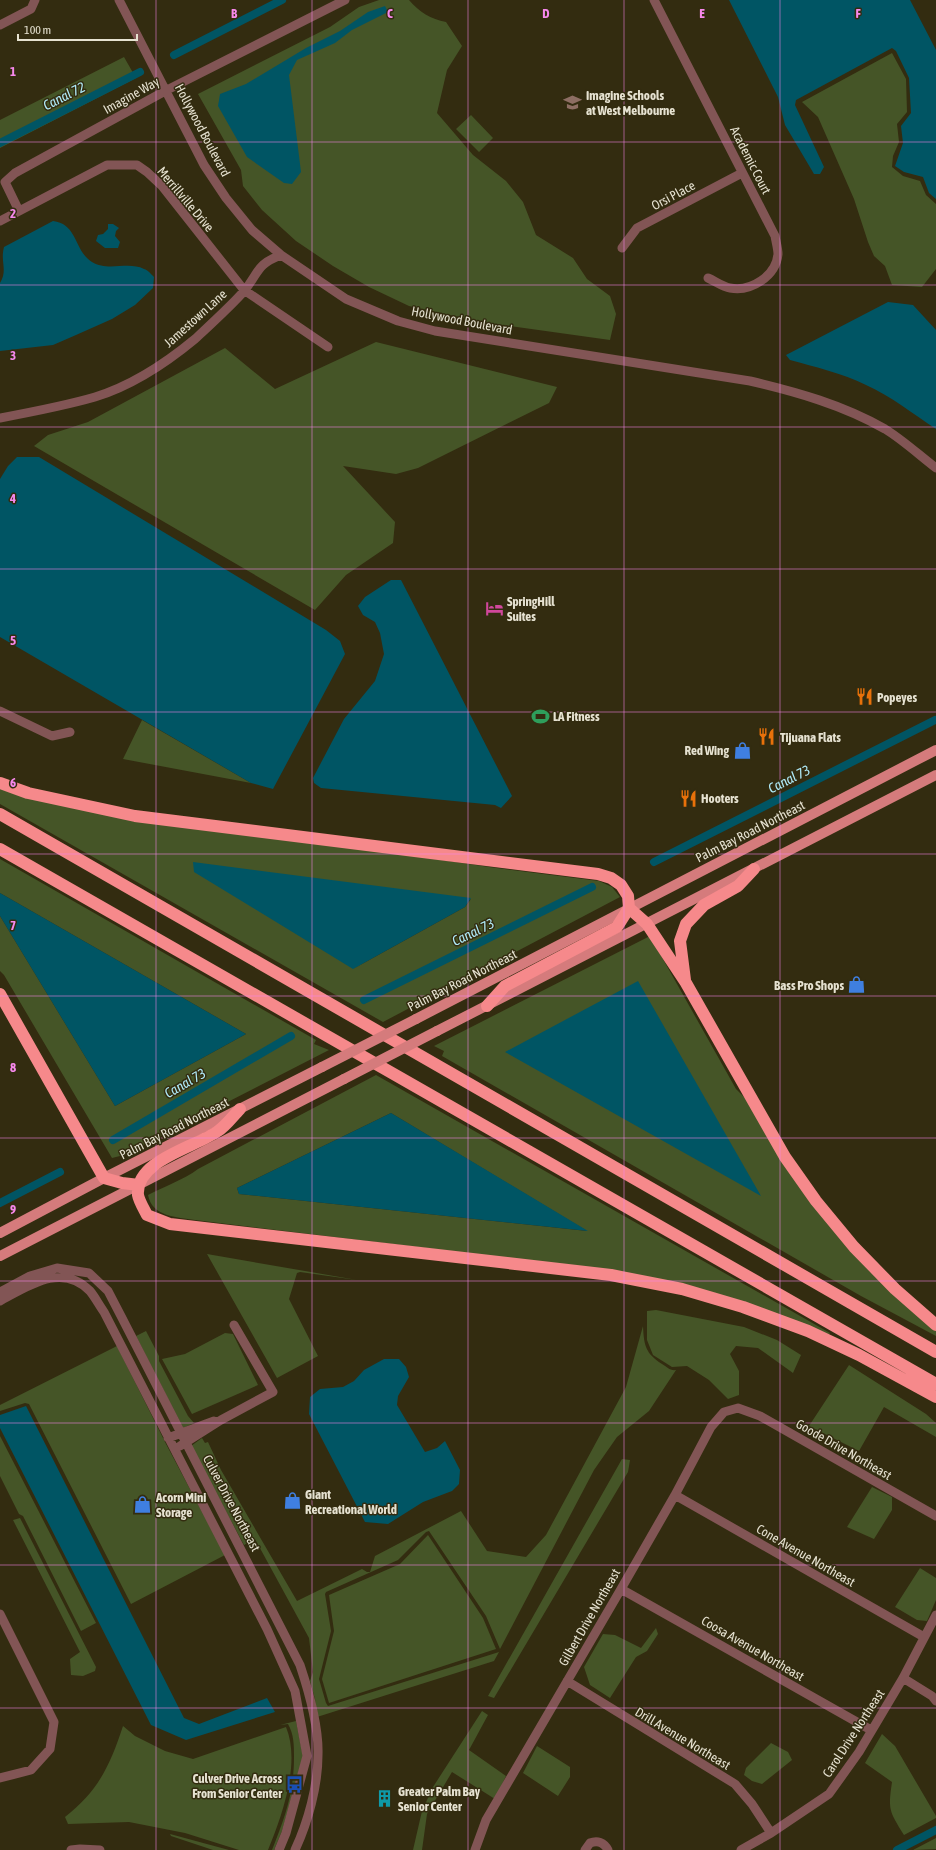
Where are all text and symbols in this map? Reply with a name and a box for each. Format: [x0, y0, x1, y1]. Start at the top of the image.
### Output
text: B [231, 6, 238, 21]
text: C [387, 6, 393, 21]
text: D [542, 6, 550, 21]
text: E [699, 6, 705, 21]
text: F [855, 6, 861, 21]
scale bar [18, 16, 137, 42]
text: 100 m [24, 23, 51, 37]
text: 1 [10, 64, 16, 79]
street label: Imagine Way [101, 74, 162, 117]
water label: Canal 72 [40, 78, 88, 113]
street label: Hollywood Boulevard [172, 81, 233, 179]
place label: Imagine Schools at West Melbourne [586, 88, 675, 118]
school or university icon: Imagine Schools at West Melbourne [563, 92, 583, 112]
street label: Academic Court [727, 124, 774, 197]
street label: Merrillville Drive [154, 164, 217, 235]
street label: Orsi Place [649, 178, 698, 213]
text: 2 [10, 206, 16, 221]
street label: Jamestown Lane [161, 286, 230, 350]
street label: Hollywood Boulevard [410, 303, 514, 338]
text: 3 [10, 348, 16, 363]
text: 4 [9, 491, 16, 506]
place label: SpringHill Suites [507, 594, 555, 624]
hotel icon: SpringHill Suites [484, 598, 504, 618]
text: 5 [10, 633, 16, 648]
restaurant icon: Popeyes [854, 687, 874, 707]
place label: Popeyes [877, 690, 917, 705]
sports icon: LA Fitness [530, 706, 550, 726]
place label: LA Fitness [553, 709, 600, 724]
restaurant icon: Tijuana Flats [757, 727, 777, 747]
place label: Tijuana Flats [780, 730, 841, 745]
shop icon: Red Wing [732, 740, 752, 760]
place label: Red Wing [684, 743, 729, 758]
water label: Canal 73 [765, 762, 813, 796]
text: 6 [10, 775, 16, 790]
restaurant icon: Hooters [678, 788, 698, 808]
place label: Hooters [701, 791, 739, 806]
street label: Palm Bay Road Northeast [693, 797, 808, 865]
water label: Canal 73 [449, 915, 497, 949]
text: 7 [10, 918, 16, 933]
street label: Palm Bay Road Northeast [405, 946, 520, 1014]
shop icon: Bass Pro Shops [847, 975, 867, 995]
place label: Bass Pro Shops [774, 978, 844, 993]
text: 8 [10, 1060, 16, 1075]
water label: Canal 73 [162, 1065, 208, 1101]
street label: Palm Bay Road Northeast [117, 1094, 232, 1162]
text: 9 [10, 1202, 16, 1217]
street label: Goode Drive Northeast [793, 1416, 894, 1483]
street label: Culver Drive Northeast [200, 1452, 263, 1554]
place label: Giant Recreational World [305, 1487, 397, 1517]
place label: Acorn Mini Storage [155, 1490, 206, 1520]
shop icon: Giant Recreational World [282, 1491, 302, 1511]
shop icon: Acorn Mini Storage [133, 1494, 153, 1514]
street label: Cone Avenue Northeast [754, 1521, 858, 1590]
street label: Gilbert Drive Northeast [556, 1566, 623, 1668]
street label: Coosa Avenue Northeast [699, 1613, 807, 1684]
street label: Carol Drive Northeast [819, 1686, 888, 1780]
street label: Drill Avenue Northeast [632, 1704, 733, 1773]
place label: Culver Drive Across From Senior Center [192, 1771, 283, 1801]
bus stop icon: Culver Drive Across From Senior Center [285, 1775, 305, 1795]
place label: Greater Palm Bay Senior Center [398, 1784, 481, 1814]
building icon: Greater Palm Bay Senior Center [375, 1788, 395, 1808]

